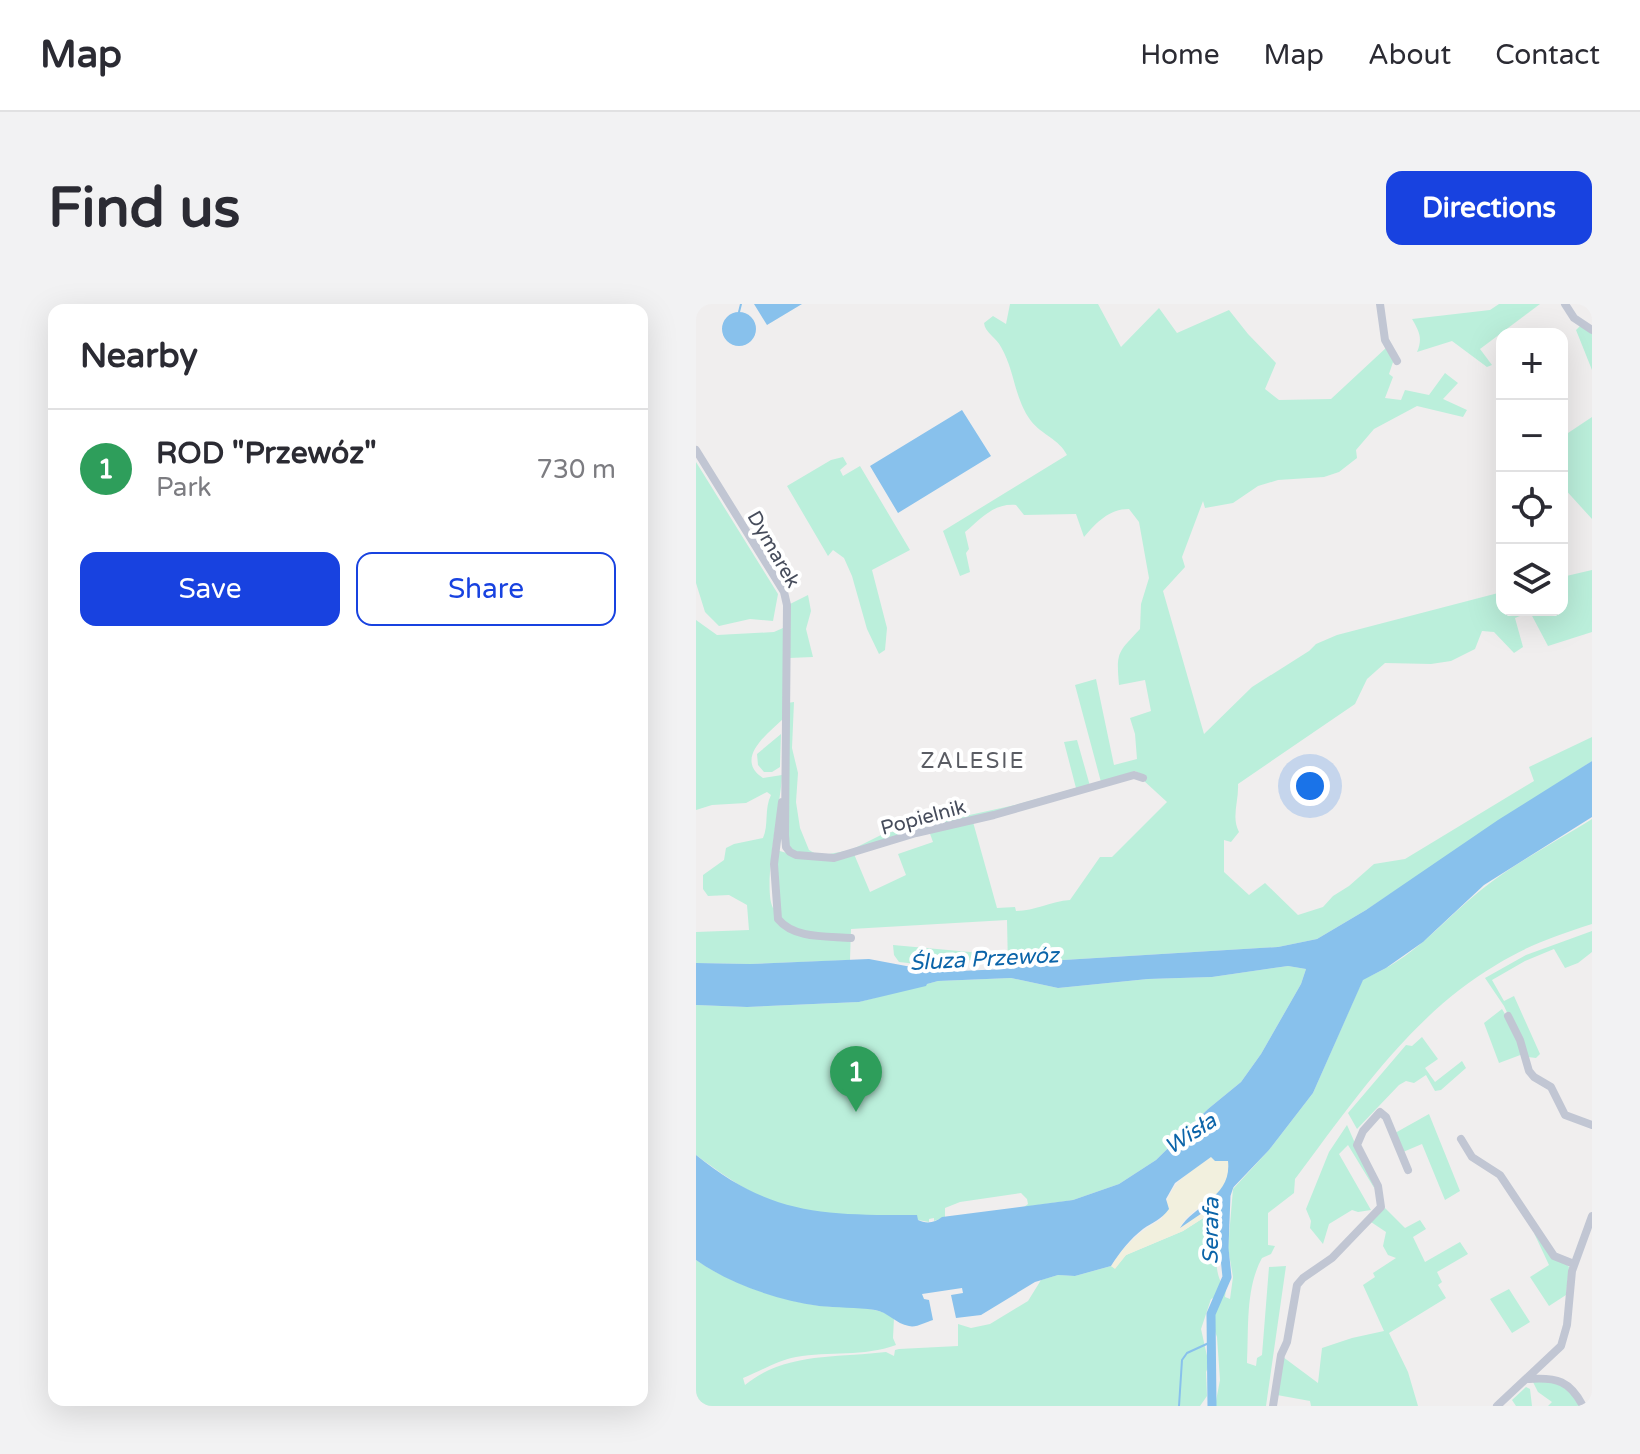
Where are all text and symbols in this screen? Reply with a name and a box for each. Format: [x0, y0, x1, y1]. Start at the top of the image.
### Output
text: Map [40, 32, 122, 78]
text: Home [1140, 38, 1220, 72]
text: Map [1264, 38, 1324, 72]
text: About [1368, 38, 1451, 72]
text: Contact [1495, 38, 1600, 72]
button: Directions [1386, 171, 1592, 245]
text: Find us [48, 175, 240, 242]
map controls [1496, 328, 1568, 616]
button: + [1496, 328, 1568, 400]
text: Nearby [80, 336, 198, 377]
button: − [1496, 400, 1568, 472]
text: ROD "Przewóz" [156, 435, 377, 472]
text: 1 [98, 454, 114, 485]
text: 730 m [536, 454, 616, 485]
text: Park [156, 472, 212, 503]
button: locate [1496, 472, 1568, 544]
street label: Dymarek [742, 507, 805, 592]
button: layers [1496, 544, 1568, 616]
button: Save [80, 552, 340, 626]
button: Share [356, 552, 616, 626]
district label: ZALESIE [920, 748, 1026, 774]
your location [1290, 766, 1330, 806]
street label: Popielnik [878, 795, 969, 841]
water label: Śluza Przewóz [909, 942, 1061, 976]
pin: 1 [830, 1046, 882, 1112]
water label: Wisła [1160, 1107, 1222, 1160]
water label: Serafa [1197, 1197, 1225, 1265]

